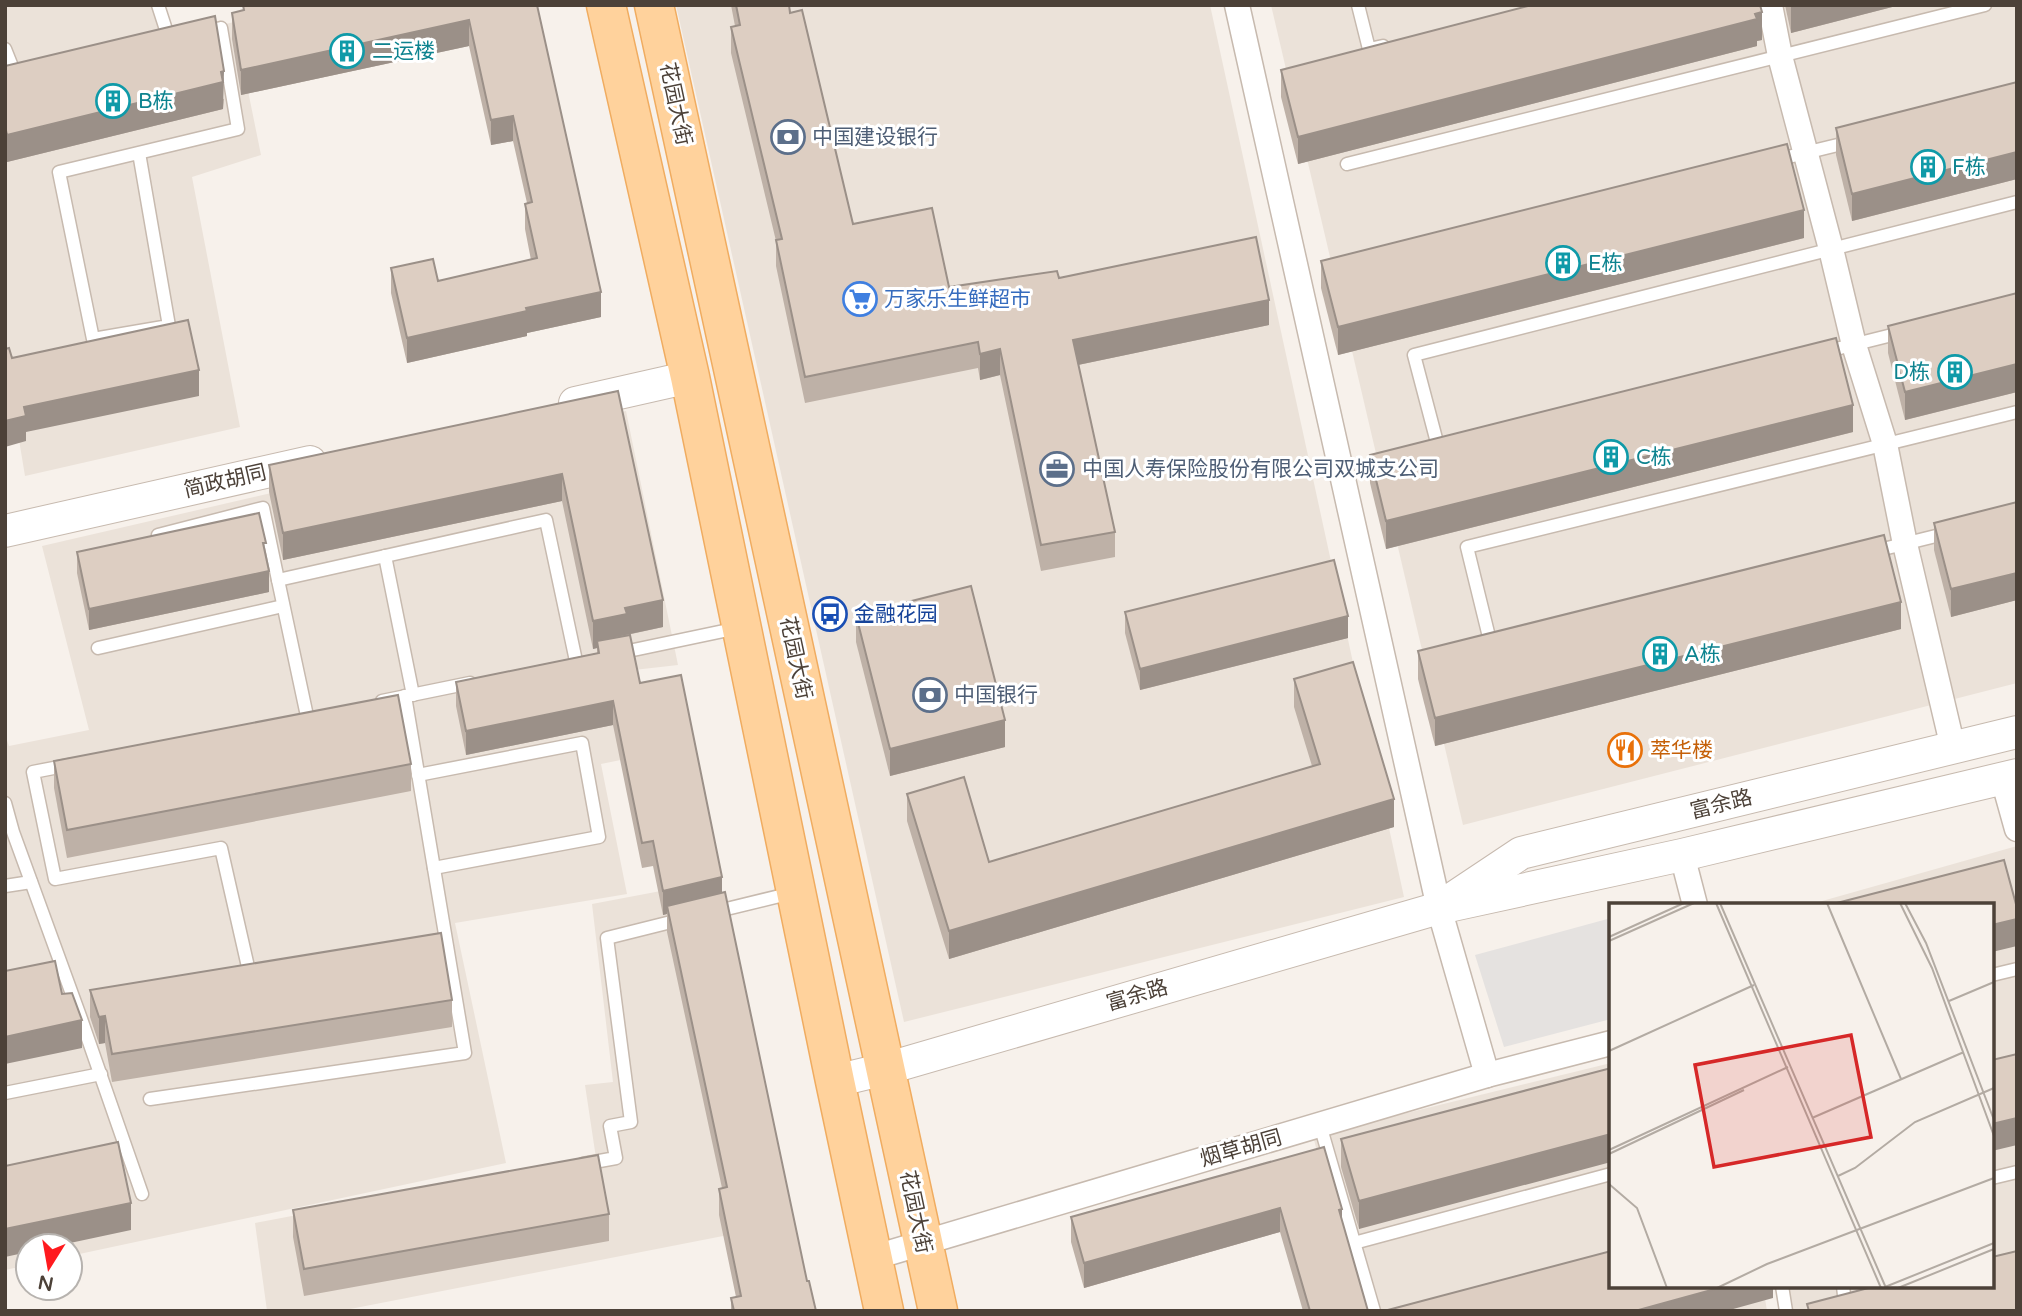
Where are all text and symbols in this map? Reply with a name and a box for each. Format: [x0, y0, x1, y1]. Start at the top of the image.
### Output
building icon: 二运楼 [328, 32, 366, 70]
place label: 二运楼 [372, 39, 435, 64]
street label: 花园大街 [655, 60, 696, 148]
building icon: B栋 [94, 82, 132, 120]
place label: B栋 [138, 89, 174, 114]
bank icon: 中国建设银行 [769, 118, 807, 156]
place label: 中国建设银行 [812, 125, 938, 150]
building icon: F栋 [1909, 148, 1947, 186]
place label: F栋 [1952, 155, 1986, 180]
building icon: E栋 [1544, 244, 1582, 282]
place label: E栋 [1588, 251, 1622, 276]
supermarket icon: 万家乐生鲜超市 [841, 280, 879, 318]
place label: 万家乐生鲜超市 [884, 287, 1031, 312]
building icon: D栋 [1936, 353, 1974, 391]
place label: D栋 [1893, 360, 1930, 385]
building icon: C栋 [1592, 438, 1630, 476]
place label: C栋 [1636, 445, 1672, 470]
office icon: 中国人寿保险股份有限公司双城支公司 [1038, 450, 1076, 488]
place label: 中国人寿保险股份有限公司双城支公司 [1082, 457, 1439, 482]
street label: 简政胡同 [181, 460, 269, 503]
bus stop icon: 金融花园 [811, 595, 849, 633]
place label: 金融花园 [854, 602, 938, 627]
street label: 花园大街 [775, 614, 816, 702]
building icon: A栋 [1641, 635, 1679, 673]
place label: A栋 [1684, 642, 1721, 667]
bank icon: 中国银行 [911, 676, 949, 714]
place label: 中国银行 [954, 683, 1038, 708]
restaurant icon: 萃华楼 [1606, 731, 1644, 769]
place label: 萃华楼 [1650, 738, 1713, 763]
street label: 富余路 [1688, 785, 1755, 824]
inset map [1609, 903, 1994, 1288]
street label: 富余路 [1103, 975, 1171, 1016]
street label: 烟草胡同 [1197, 1125, 1285, 1172]
street label: 花园大街 [895, 1168, 936, 1256]
north arrow [14, 1232, 84, 1302]
text: N [36, 1270, 56, 1295]

